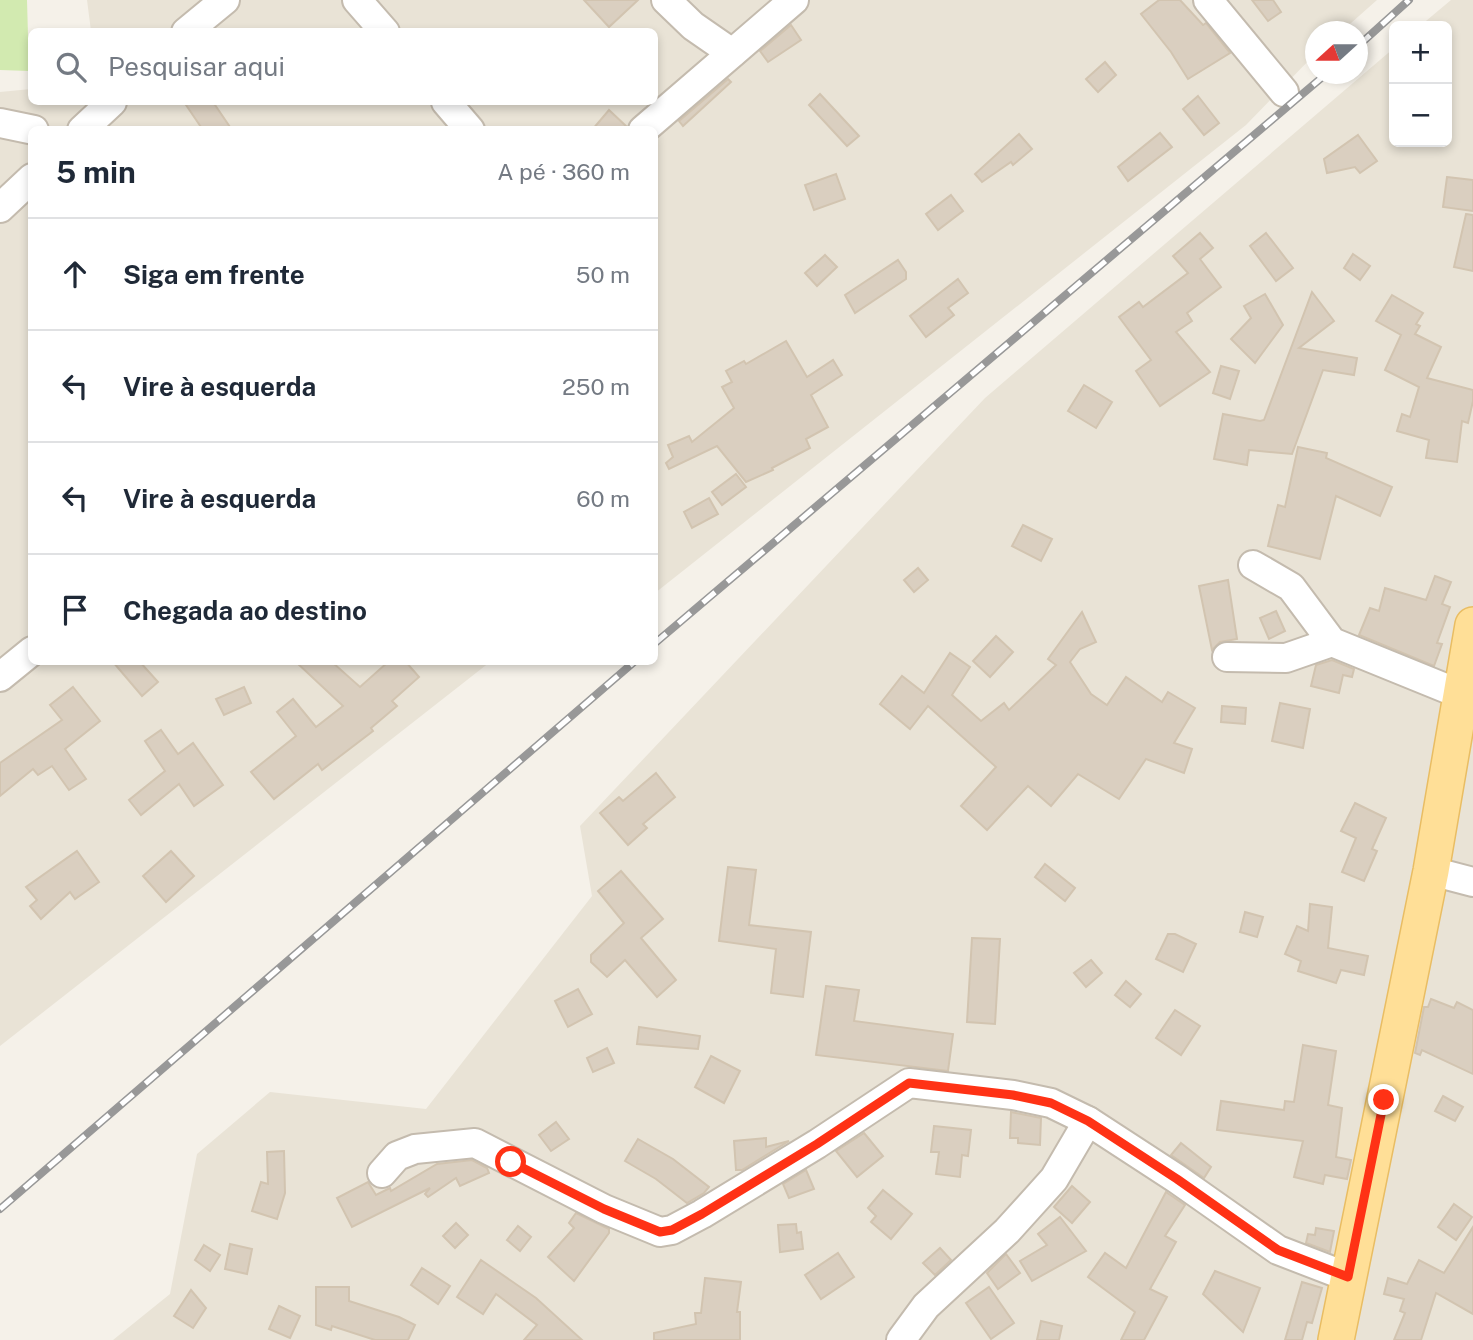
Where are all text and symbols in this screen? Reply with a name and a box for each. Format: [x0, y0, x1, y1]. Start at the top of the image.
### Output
north arrow [1305, 21, 1368, 84]
map controls [1389, 21, 1452, 147]
button: + [1389, 21, 1452, 84]
search box [28, 28, 658, 105]
icon: search [52, 48, 90, 86]
text: Pesquisar aqui [108, 51, 285, 82]
button: − [1389, 84, 1452, 147]
text: 5 min [56, 154, 136, 190]
text: A pé · 360 m [497, 158, 630, 185]
icon: ahead [56, 255, 94, 293]
text: Siga em frente [123, 259, 305, 290]
text: 50 m [576, 261, 630, 288]
icon: left [56, 367, 94, 405]
text: Vire à esquerda [123, 371, 316, 402]
text: 250 m [562, 373, 630, 400]
icon: left [56, 479, 94, 517]
text: Vire à esquerda [123, 483, 316, 514]
text: 60 m [576, 485, 630, 512]
icon: arrive [56, 591, 94, 629]
text: Chegada ao destino [123, 595, 367, 626]
route end [1368, 1084, 1399, 1115]
route start [495, 1146, 526, 1177]

